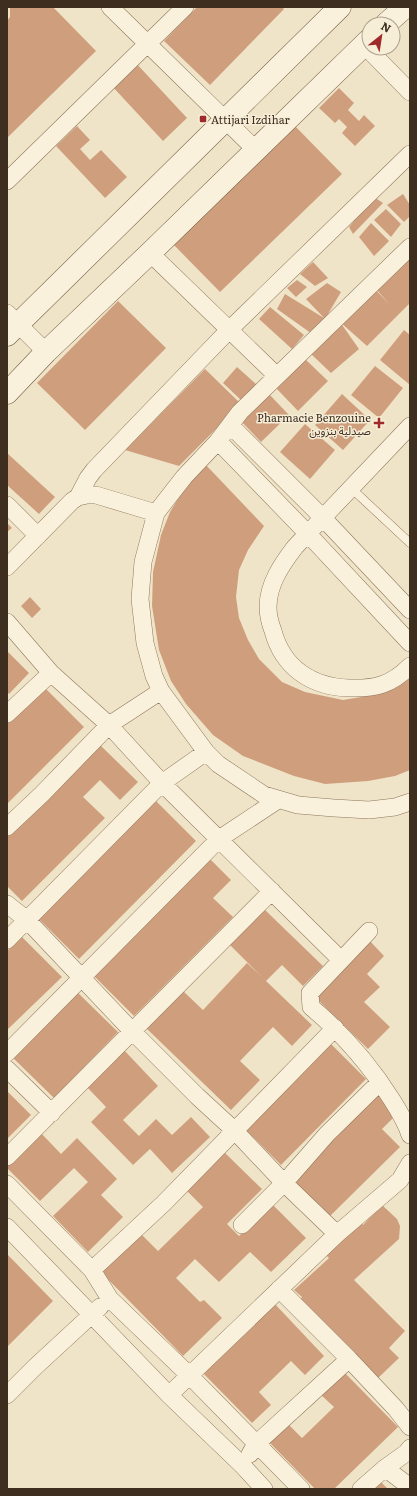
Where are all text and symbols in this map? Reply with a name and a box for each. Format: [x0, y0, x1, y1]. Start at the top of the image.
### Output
north arrow [361, 16, 401, 56]
text: N [379, 17, 394, 36]
place label: Attijari Izdihar [211, 111, 291, 127]
marker: Attijari Izdihar [198, 114, 208, 124]
place label: Pharmacie Benzouine صيدلية بنزوين [257, 409, 371, 438]
marker: Pharmacie Benzouine صيدلية بنزوين [374, 418, 384, 428]

